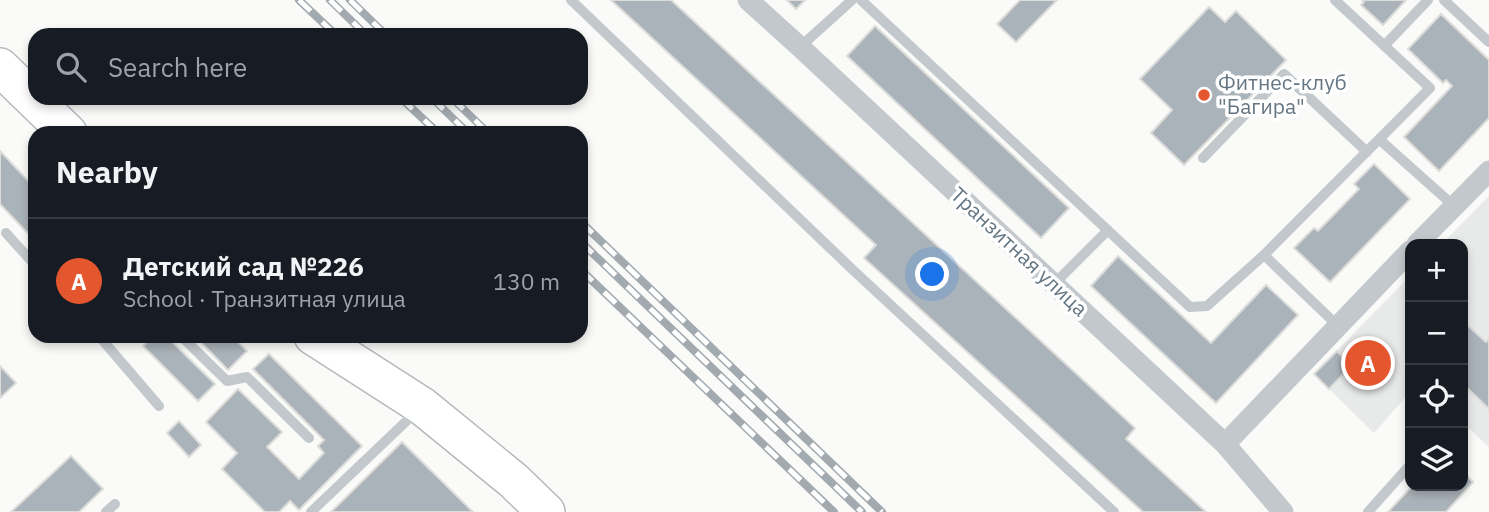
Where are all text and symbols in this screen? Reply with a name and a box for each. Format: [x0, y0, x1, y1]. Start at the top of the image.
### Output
search box [28, 28, 588, 105]
icon: search [52, 48, 90, 86]
text: Search here [108, 50, 247, 84]
place label: Фитнес-клуб "Багира" [1218, 68, 1347, 120]
marker: Фитнес-клуб "Багира" [1196, 87, 1212, 103]
text: Nearby [56, 152, 158, 191]
street label: Транзитная улица [945, 180, 1094, 322]
map controls [1405, 239, 1468, 491]
button: + [1405, 239, 1468, 302]
text: Детский сад №226 [123, 249, 364, 283]
your location [915, 257, 949, 291]
text: A [71, 266, 87, 296]
text: 130 m [493, 266, 560, 296]
text: School · Транзитная улица [123, 283, 406, 313]
button: − [1405, 302, 1468, 365]
pin: A [1345, 337, 1391, 389]
button: locate [1405, 365, 1468, 428]
button: layers [1405, 428, 1468, 491]

